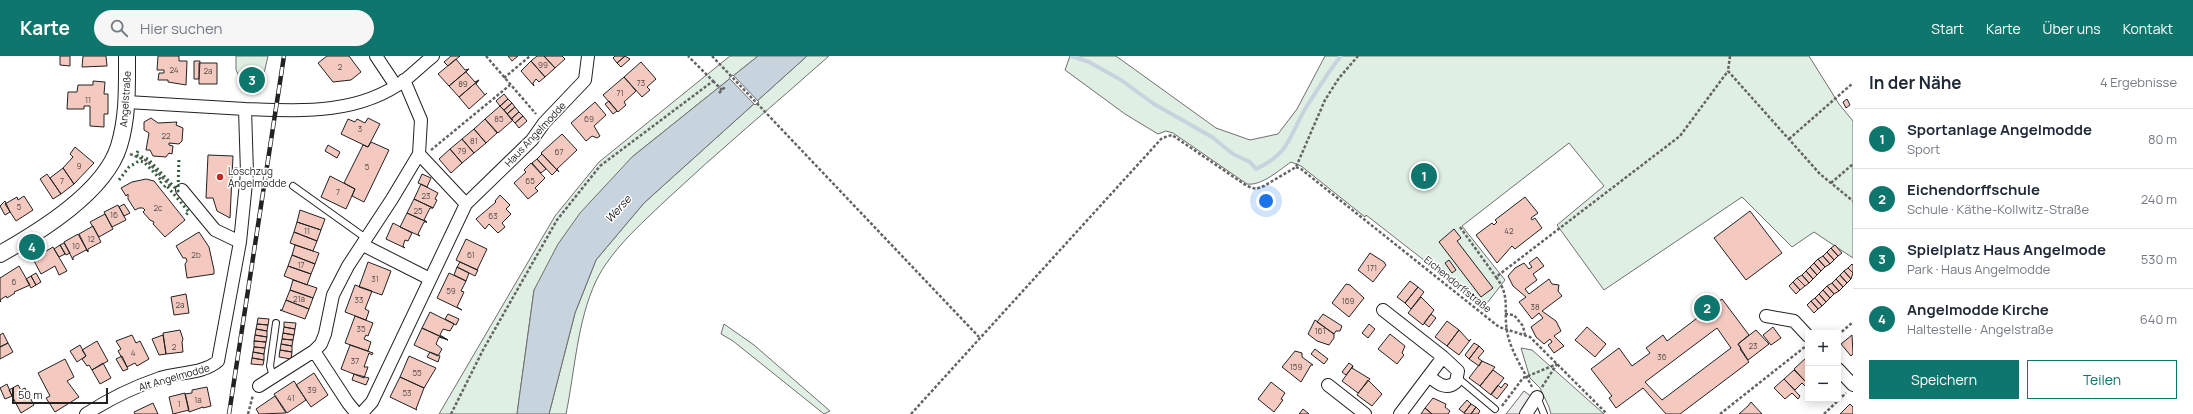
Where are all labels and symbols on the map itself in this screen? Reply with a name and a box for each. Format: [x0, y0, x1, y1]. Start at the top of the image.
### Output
house number: 99 [538, 59, 548, 70]
house number: 2 [338, 61, 343, 72]
house number: 24 [169, 64, 179, 75]
house number: 2a [203, 65, 213, 76]
pin: 3 [239, 65, 265, 95]
street label: Angelstraße [116, 70, 134, 128]
house number: 73 [637, 77, 645, 88]
house number: 89 [458, 78, 468, 89]
house number: 71 [616, 87, 624, 98]
house number: 11 [85, 94, 91, 105]
street label: Haus Angelmodde [501, 98, 569, 170]
house number: 85 [494, 113, 504, 124]
house number: 69 [584, 113, 594, 124]
house number: 3 [358, 123, 362, 134]
house number: 22 [161, 130, 171, 141]
house number: 81 [470, 135, 478, 146]
house number: 79 [458, 145, 467, 156]
house number: 67 [555, 146, 563, 157]
house number: 9 [77, 160, 82, 171]
house number: 5 [365, 161, 370, 172]
pin: 1 [1411, 161, 1437, 191]
place label: Löschzug Angelmodde [228, 164, 287, 190]
marker: Löschzug Angelmodde [215, 172, 225, 182]
house number: 7 [60, 175, 64, 186]
house number: 65 [525, 175, 535, 186]
house number: 7 [336, 186, 340, 197]
house number: 23 [422, 190, 430, 201]
water label: Werse [601, 191, 634, 226]
your location [1256, 191, 1276, 211]
house number: 5 [17, 201, 22, 212]
house number: 2c [154, 202, 163, 213]
house number: 25 [413, 205, 423, 216]
house number: 16 [110, 209, 118, 220]
house number: 63 [488, 210, 498, 221]
house number: 11 [304, 225, 310, 236]
house number: 42 [1504, 225, 1514, 236]
pin: 4 [19, 232, 45, 262]
house number: 12 [87, 233, 95, 244]
house number: 10 [72, 240, 80, 251]
house number: 2b [191, 249, 201, 260]
house number: 61 [467, 249, 475, 260]
street label: Eichendorffstraße [1421, 252, 1495, 316]
house number: 17 [297, 259, 305, 270]
house number: 171 [1367, 262, 1377, 273]
house number: 31 [371, 273, 379, 284]
house number: 6 [12, 276, 17, 287]
house number: 59 [446, 285, 456, 296]
house number: 21a [293, 293, 305, 304]
pin: 2 [1694, 293, 1720, 323]
house number: 33 [355, 294, 363, 305]
house number: 169 [1342, 295, 1355, 306]
house number: 2a [175, 299, 185, 310]
house number: 38 [1530, 301, 1540, 312]
house number: 35 [356, 323, 366, 334]
house number: 161 [1314, 325, 1326, 336]
house number: 23 [1749, 340, 1757, 351]
house number: 2 [172, 341, 177, 352]
house number: 4 [131, 347, 136, 358]
house number: 36 [1657, 351, 1667, 362]
house number: 37 [351, 355, 359, 366]
street label: Alt Angelmodde [137, 360, 211, 394]
house number: 159 [1290, 361, 1302, 372]
house number: 55 [412, 367, 422, 378]
house number: 39 [307, 384, 317, 395]
scale bar [12, 386, 108, 405]
house number: 53 [402, 387, 412, 398]
house number: 41 [287, 392, 295, 403]
house number: 1a [194, 394, 202, 405]
house number: 1 [177, 398, 181, 409]

